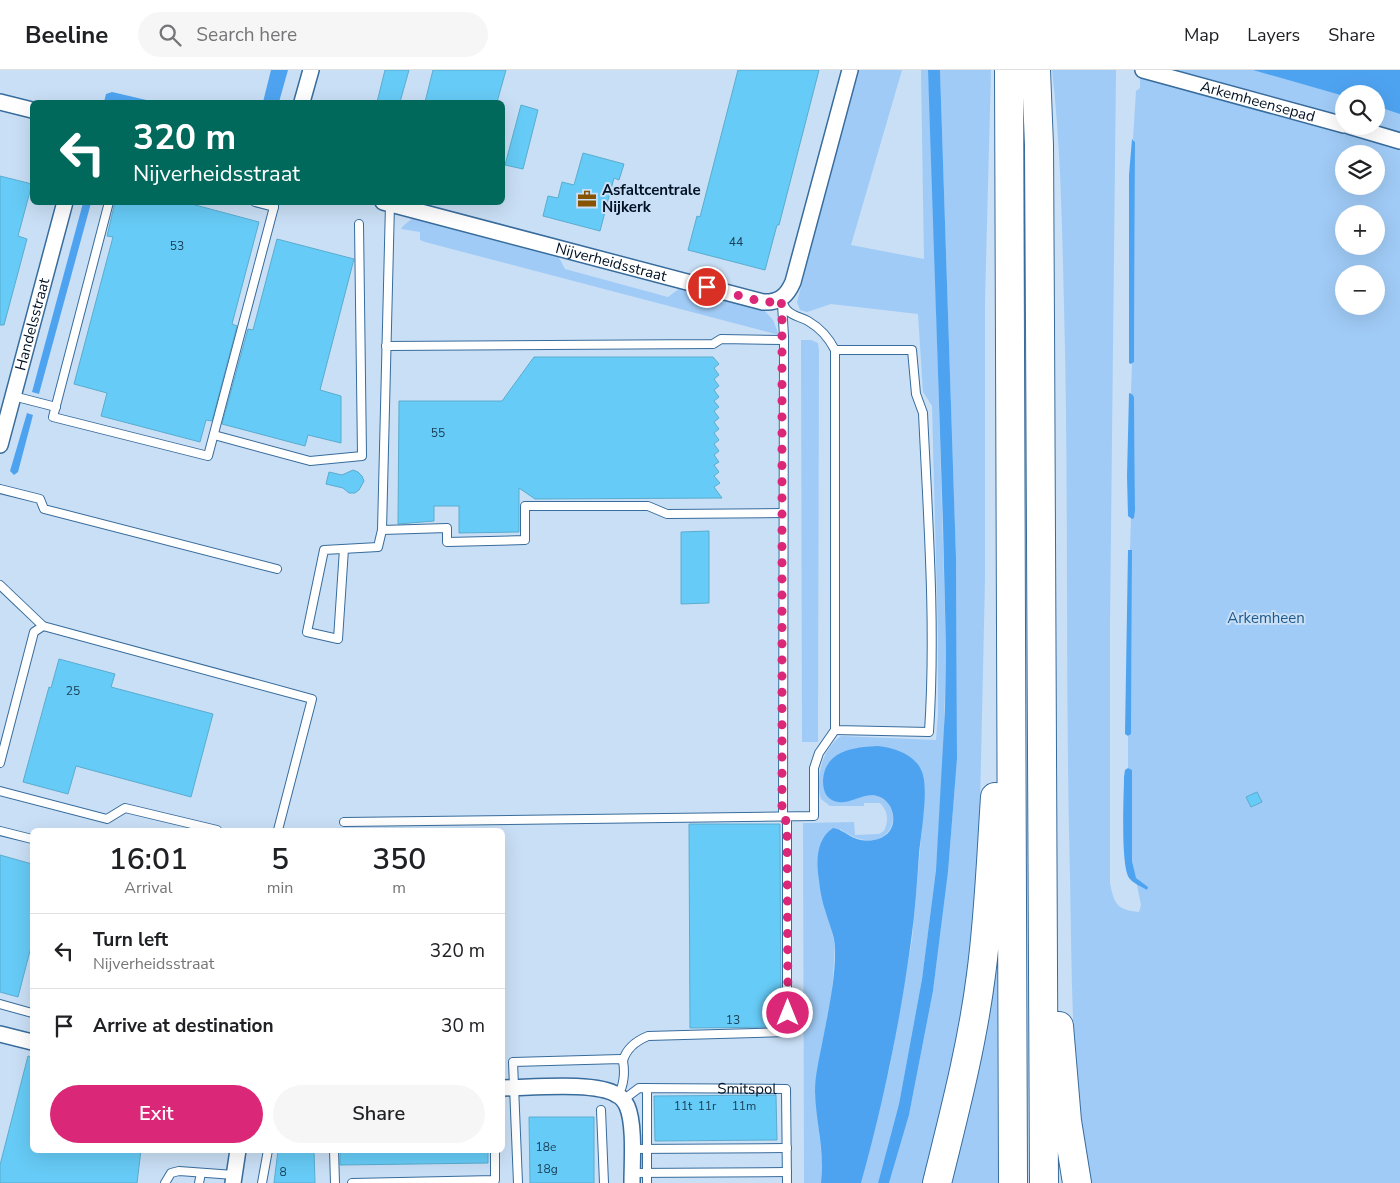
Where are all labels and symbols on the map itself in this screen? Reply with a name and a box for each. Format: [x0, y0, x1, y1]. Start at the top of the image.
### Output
street label: Arkemheensepad [1198, 76, 1317, 127]
place label: Asfaltcentrale Nijkerk [602, 180, 701, 217]
office icon: Asfaltcentrale Nijkerk [576, 188, 598, 210]
house number: 44 [729, 234, 743, 250]
house number: 53 [170, 238, 184, 254]
street label: Nijverheidsstraat [554, 238, 670, 286]
pin [686, 266, 728, 308]
street label: Handelsstraat [10, 275, 54, 373]
house number: 55 [431, 425, 445, 441]
park label: Arkemheen [1227, 608, 1305, 628]
house number: 25 [66, 683, 80, 699]
position arrow [761, 986, 813, 1038]
house number: 13 [726, 1012, 740, 1028]
street label: Smitspol [717, 1079, 777, 1099]
house number: 11t [674, 1098, 693, 1114]
house number: 11r [698, 1098, 717, 1114]
house number: 11m [732, 1098, 756, 1114]
house number: 18e [536, 1139, 556, 1155]
house number: 18g [536, 1161, 558, 1177]
house number: 8 [279, 1164, 287, 1180]

